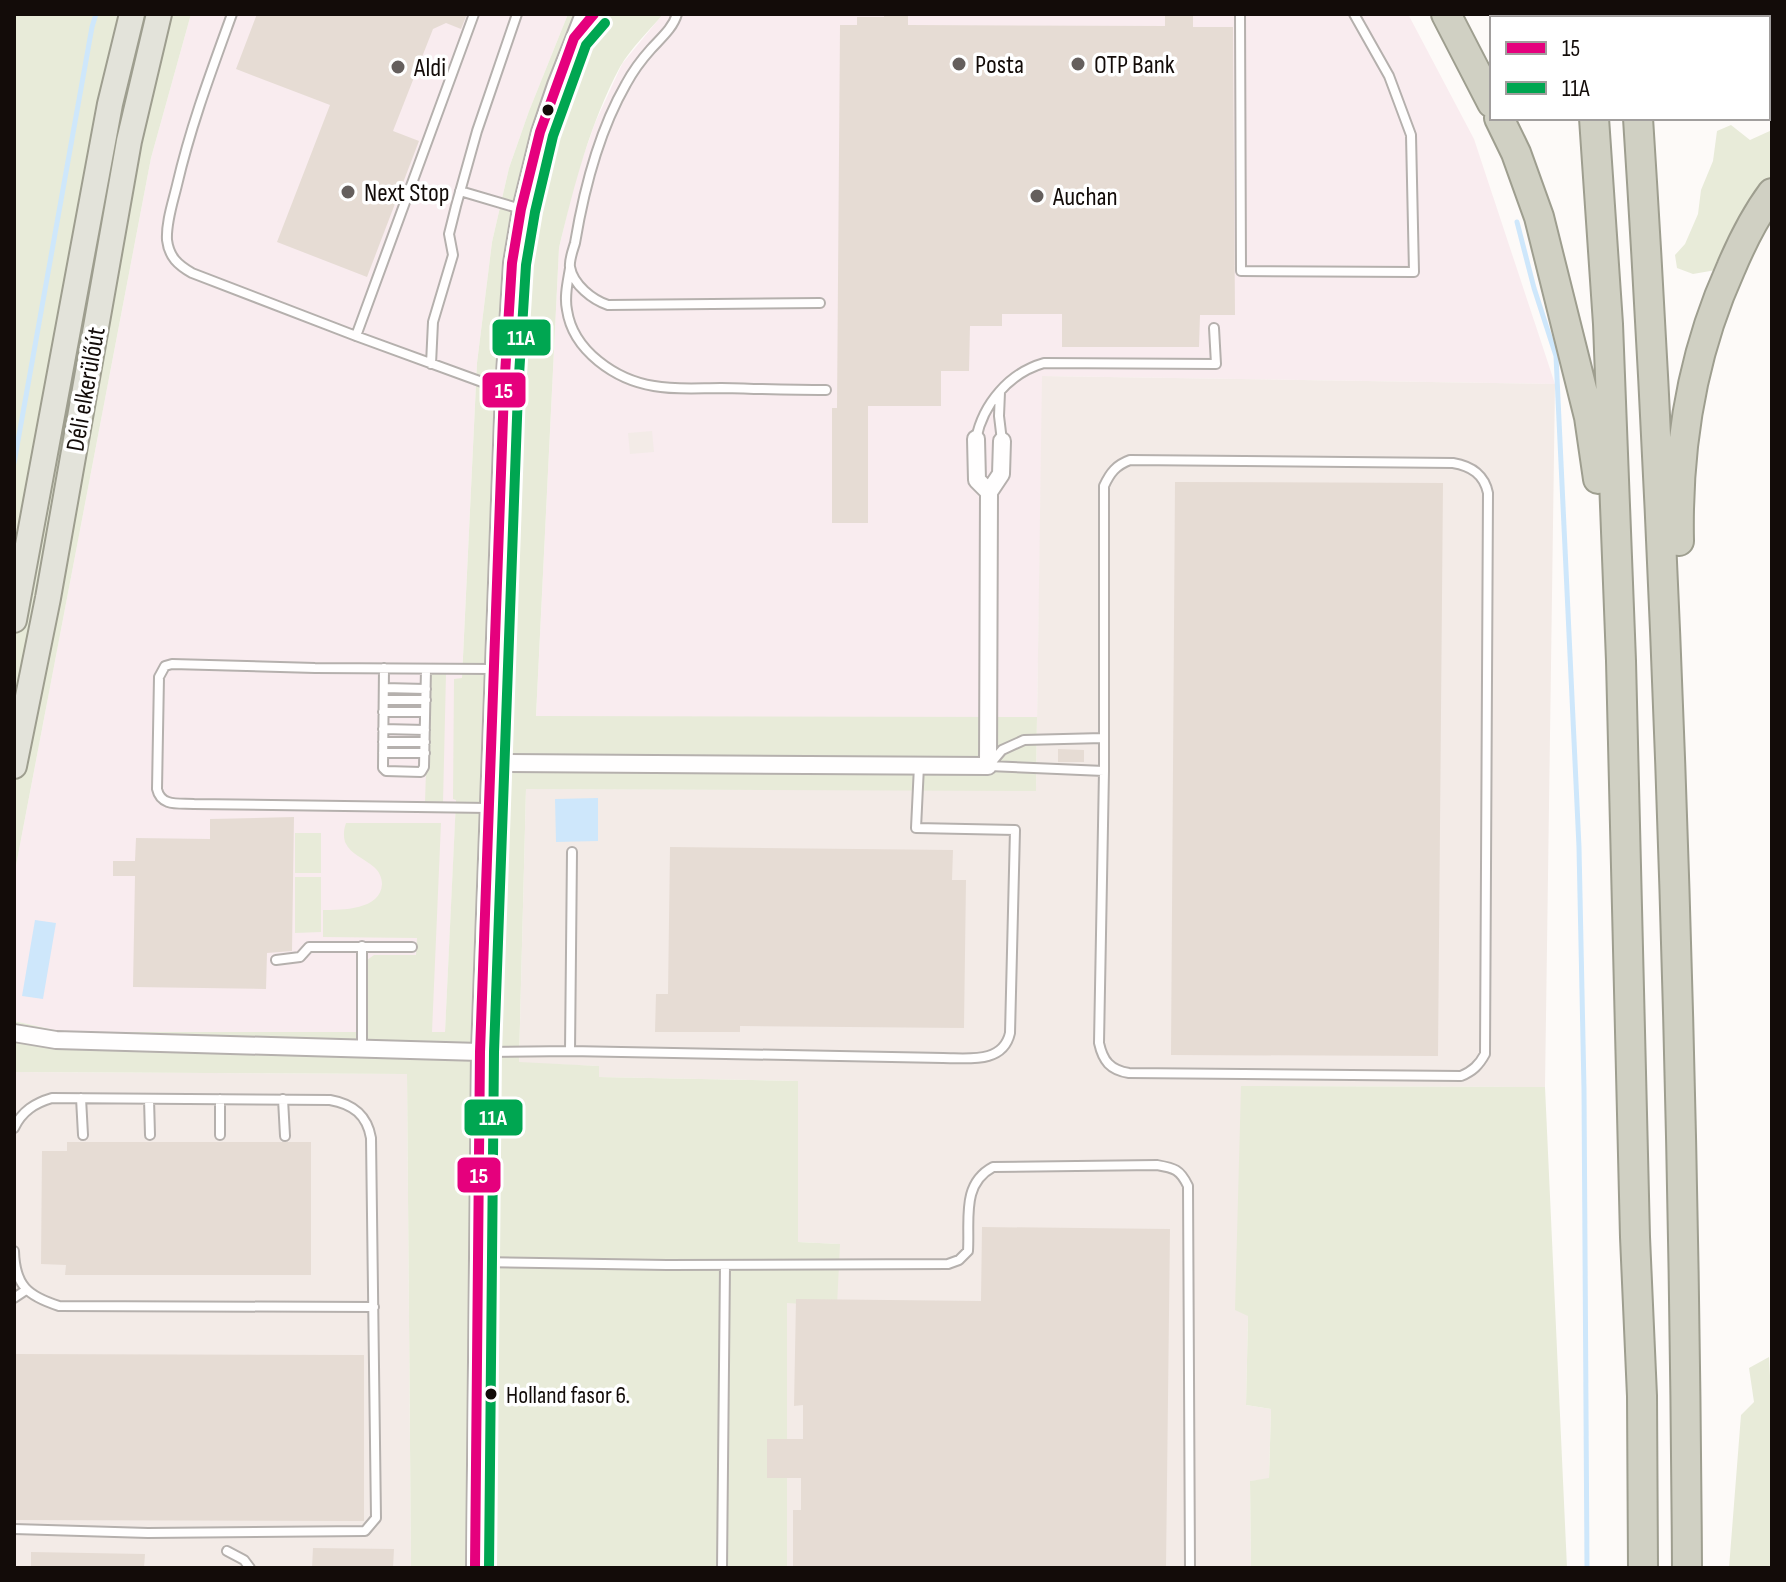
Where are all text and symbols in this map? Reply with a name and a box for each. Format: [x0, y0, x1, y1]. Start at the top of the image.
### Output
legend [1490, 16, 1770, 120]
text: 15 [1562, 34, 1580, 63]
place label: Posta [975, 50, 1024, 81]
place label: OTP Bank [1094, 50, 1175, 81]
place label: Aldi [413, 53, 446, 84]
marker: Posta [950, 55, 968, 73]
marker: OTP Bank [1069, 55, 1087, 73]
marker: Aldi [389, 58, 407, 76]
text: 11A [1562, 74, 1590, 103]
unlabelled marker [540, 102, 556, 118]
place label: Next Stop [364, 178, 450, 209]
place label: Auchan [1052, 182, 1118, 213]
marker: Next Stop [339, 183, 357, 201]
marker: Auchan [1028, 187, 1046, 205]
line badge: 11A [491, 318, 552, 357]
street label: Déli elkerülőút [60, 325, 113, 454]
text: 11A [507, 325, 536, 352]
line badge: 15 [481, 371, 527, 409]
text: 15 [495, 378, 513, 405]
line badge: 11A [463, 1098, 524, 1137]
text: 11A [479, 1105, 508, 1132]
line badge: 15 [456, 1156, 502, 1194]
text: 15 [470, 1163, 488, 1190]
place label: Holland fasor 6. [506, 1381, 630, 1410]
marker: Holland fasor 6. [483, 1386, 499, 1402]

